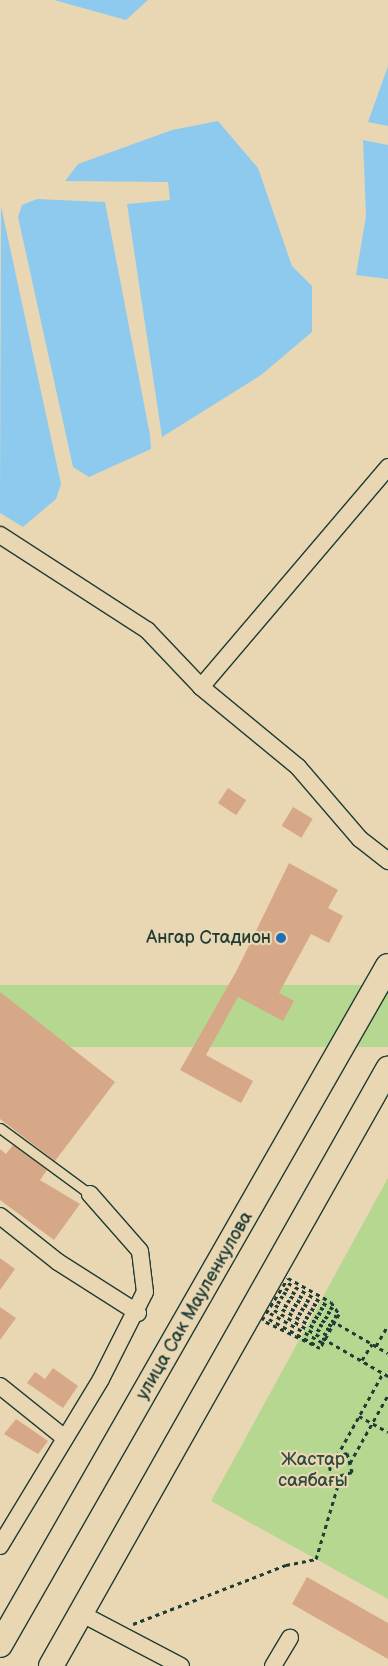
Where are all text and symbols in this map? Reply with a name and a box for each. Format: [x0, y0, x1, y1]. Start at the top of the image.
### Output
place label: Ангар Стадион [146, 927, 271, 949]
marker: Ангар Стадион [275, 932, 287, 944]
street label: улица Сак Мауленкулова [132, 1208, 258, 1404]
park label: Жастар саябағы [278, 1450, 348, 1492]

